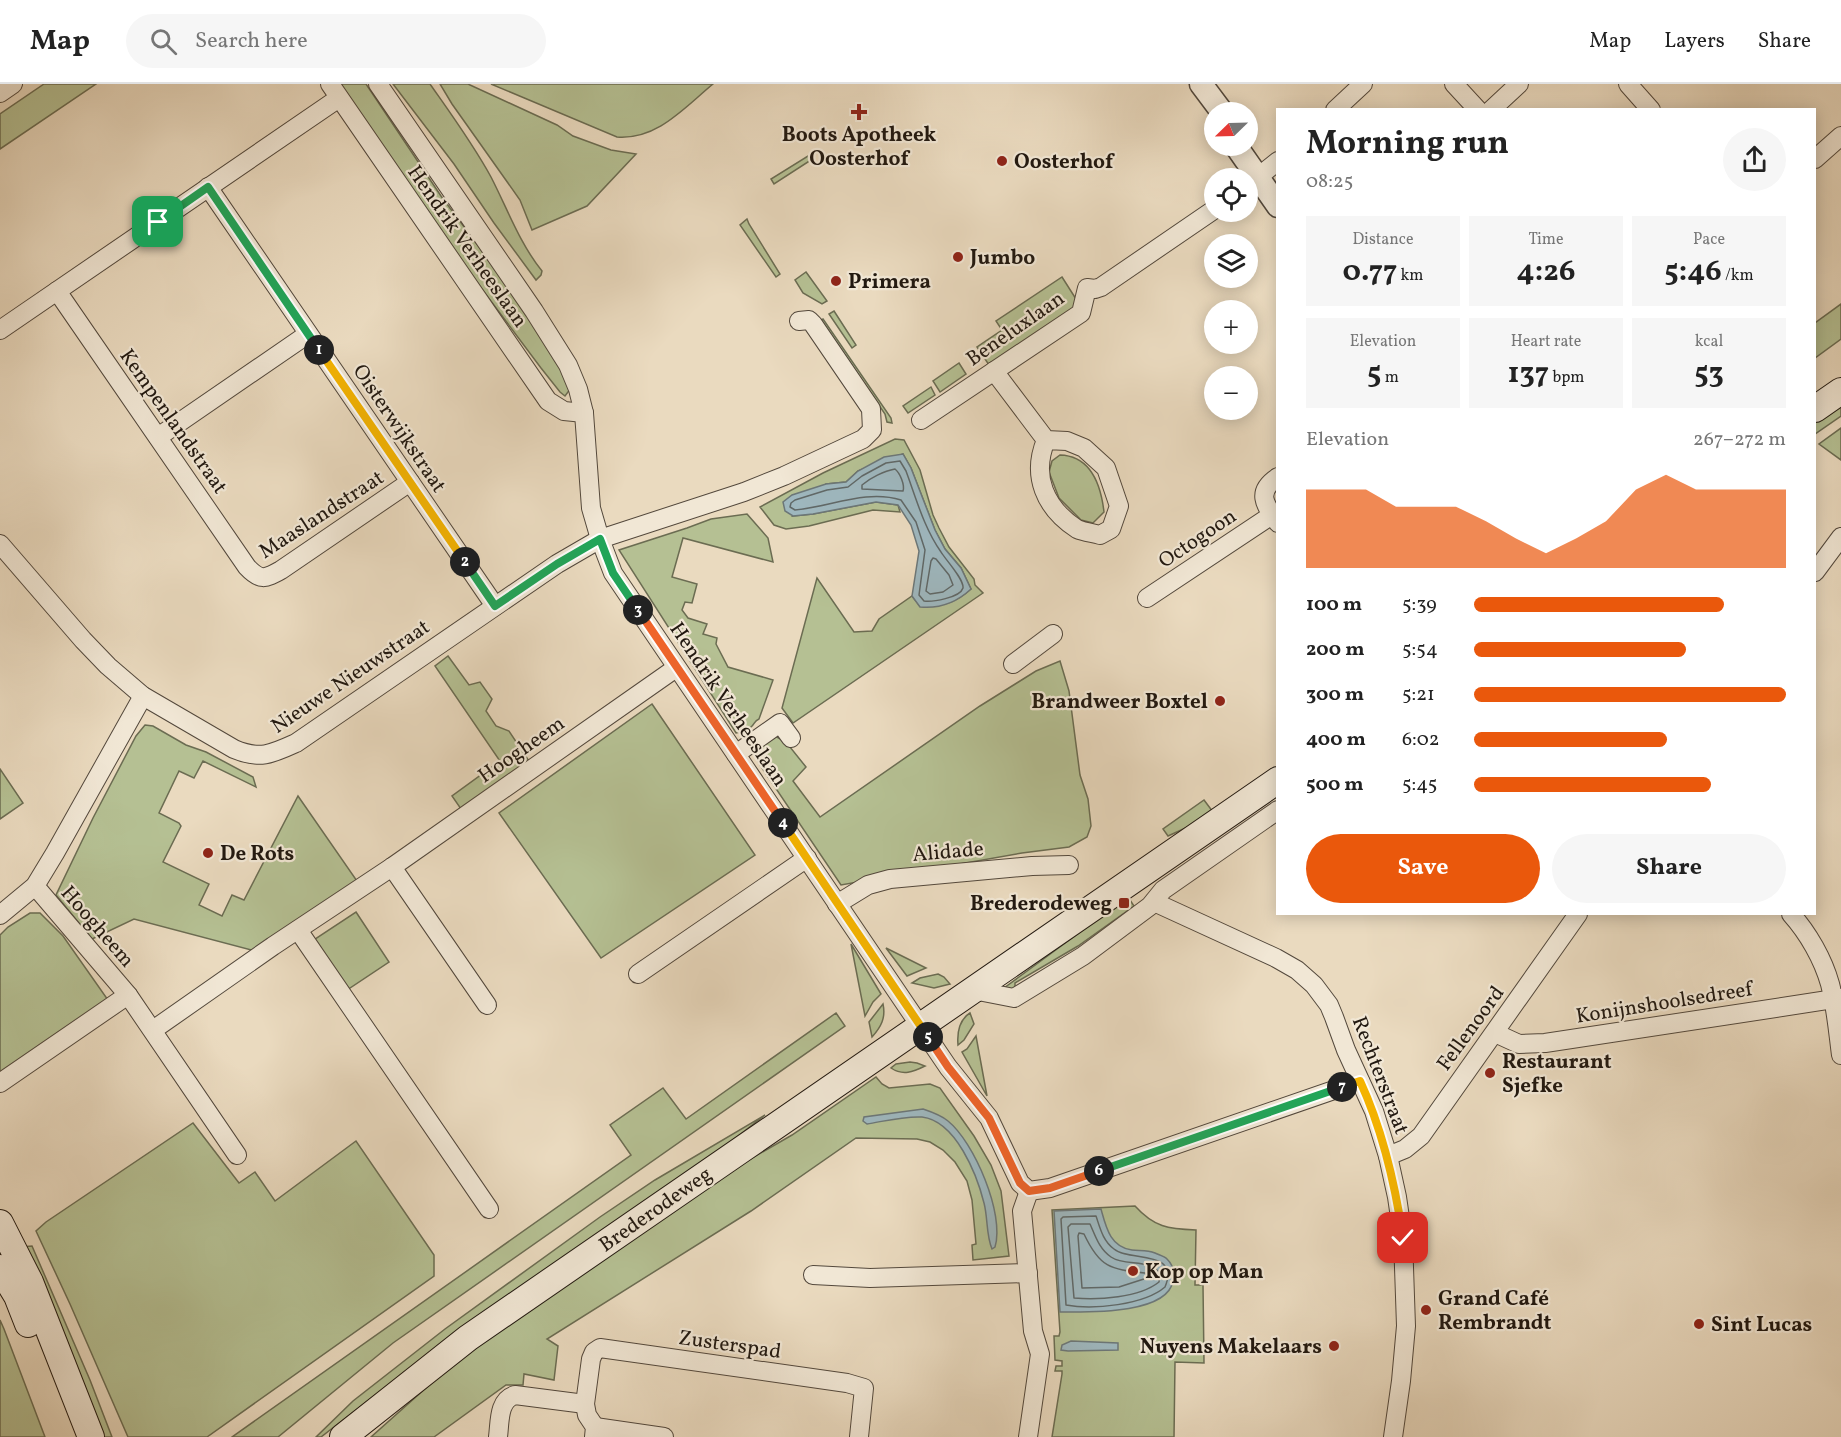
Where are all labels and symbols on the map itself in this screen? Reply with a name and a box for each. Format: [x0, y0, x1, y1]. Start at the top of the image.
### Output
north arrow [1204, 102, 1258, 156]
marker: Boots Apotheek Oosterhof [852, 105, 866, 119]
place label: Boots Apotheek Oosterhof [782, 121, 937, 174]
place label: Oosterhof [1014, 148, 1115, 177]
marker: Oosterhof [995, 154, 1009, 168]
street label: Hendrik Verheeslaan [400, 160, 534, 334]
pin [132, 196, 183, 247]
place label: Jumbo [969, 244, 1035, 273]
marker: Jumbo [951, 250, 965, 264]
place label: Primera [848, 268, 931, 297]
marker: Primera [829, 274, 843, 288]
street label: Beneluxlaan [961, 285, 1071, 374]
pin: 1 [304, 335, 334, 365]
street label: Kempenlandstraat [112, 344, 234, 500]
street label: Oisterwijkstraat [345, 359, 453, 499]
street label: Maaslandstraat [254, 464, 390, 567]
street label: Octogoon [1153, 502, 1243, 576]
pin: 2 [450, 547, 480, 577]
pin: 3 [623, 595, 653, 625]
street label: Nieuwe Nieuwstraat [266, 613, 436, 741]
street label: Hendrik Verheeslaan [662, 617, 794, 793]
place label: Brandweer Boxtel [1031, 688, 1208, 717]
marker: Brandweer Boxtel [1213, 694, 1227, 708]
street label: Hoogheem [473, 710, 571, 791]
pin: 4 [768, 808, 798, 838]
street label: Alidade [911, 835, 985, 870]
place label: De Rots [220, 840, 294, 869]
marker: De Rots [201, 846, 215, 860]
street label: Hoogheem [53, 880, 141, 974]
place label: Brederodeweg [970, 890, 1112, 919]
marker: Brederodeweg [1117, 896, 1131, 910]
street label: Konijnshoolsedreef [1574, 975, 1756, 1032]
street label: Fellenoord [1430, 980, 1512, 1077]
street label: Rechterstraat [1344, 1012, 1415, 1139]
pin: 5 [913, 1022, 943, 1052]
place label: Restaurant Sjefke [1502, 1048, 1612, 1101]
marker: Restaurant Sjefke [1483, 1066, 1497, 1080]
pin: 7 [1327, 1072, 1357, 1102]
pin: 6 [1084, 1156, 1114, 1186]
street label: Brederodeweg [594, 1161, 718, 1260]
pin [1377, 1212, 1428, 1263]
place label: Kop op Man [1145, 1258, 1264, 1287]
marker: Kop op Man [1126, 1264, 1140, 1278]
place label: Grand Café Rembrandt [1438, 1285, 1552, 1338]
marker: Grand Café Rembrandt [1419, 1303, 1433, 1317]
place label: Sint Lucas [1711, 1311, 1812, 1340]
marker: Sint Lucas [1692, 1317, 1706, 1331]
street label: Zusterspad [677, 1324, 783, 1367]
place label: Nuyens Makelaars [1140, 1333, 1322, 1362]
marker: Nuyens Makelaars [1327, 1339, 1341, 1353]

